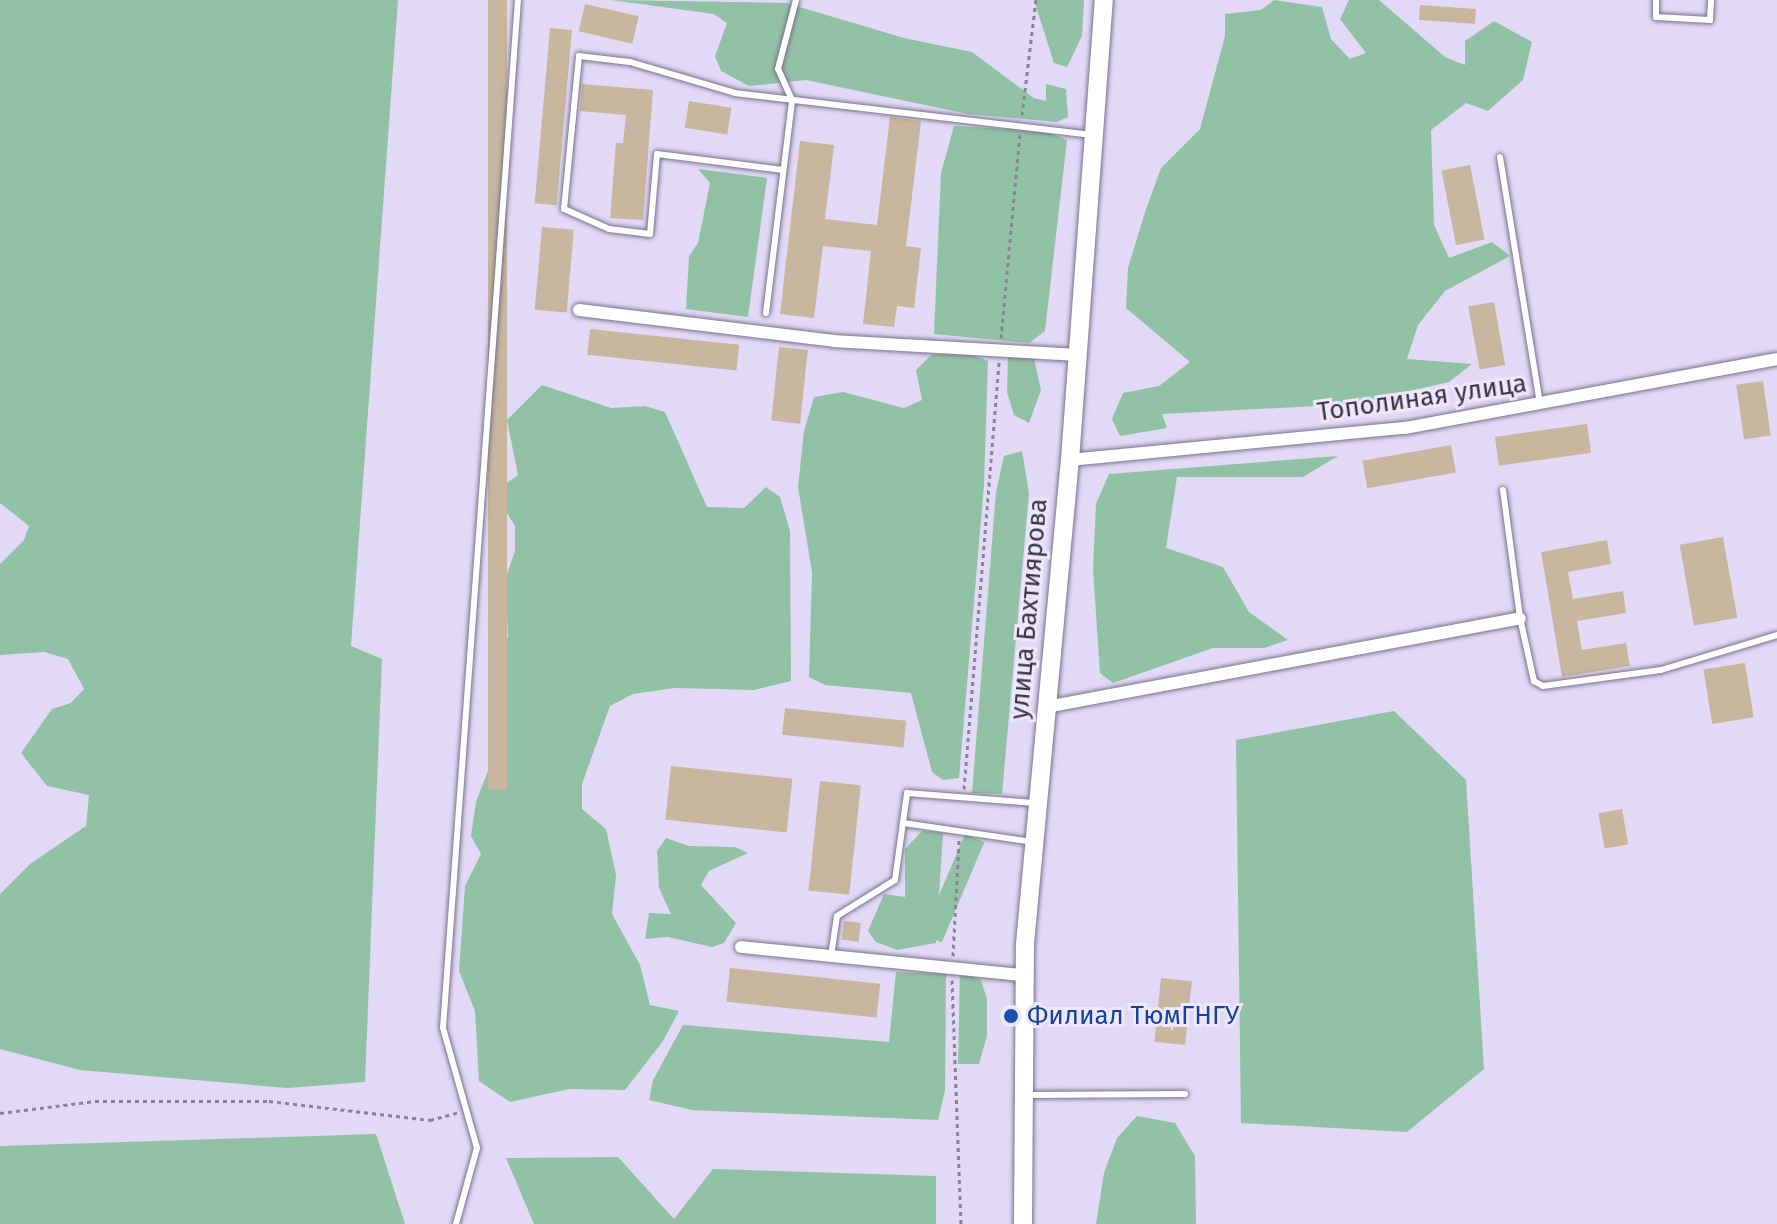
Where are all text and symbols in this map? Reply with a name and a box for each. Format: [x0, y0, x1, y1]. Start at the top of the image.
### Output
street label: Тополиная улица [1315, 368, 1529, 428]
street label: улица Бахтиярова [1004, 497, 1054, 721]
place label: Филиал ТюмГНГУ [1027, 1000, 1239, 1032]
marker: Филиал ТюмГНГУ [1002, 1007, 1020, 1025]

